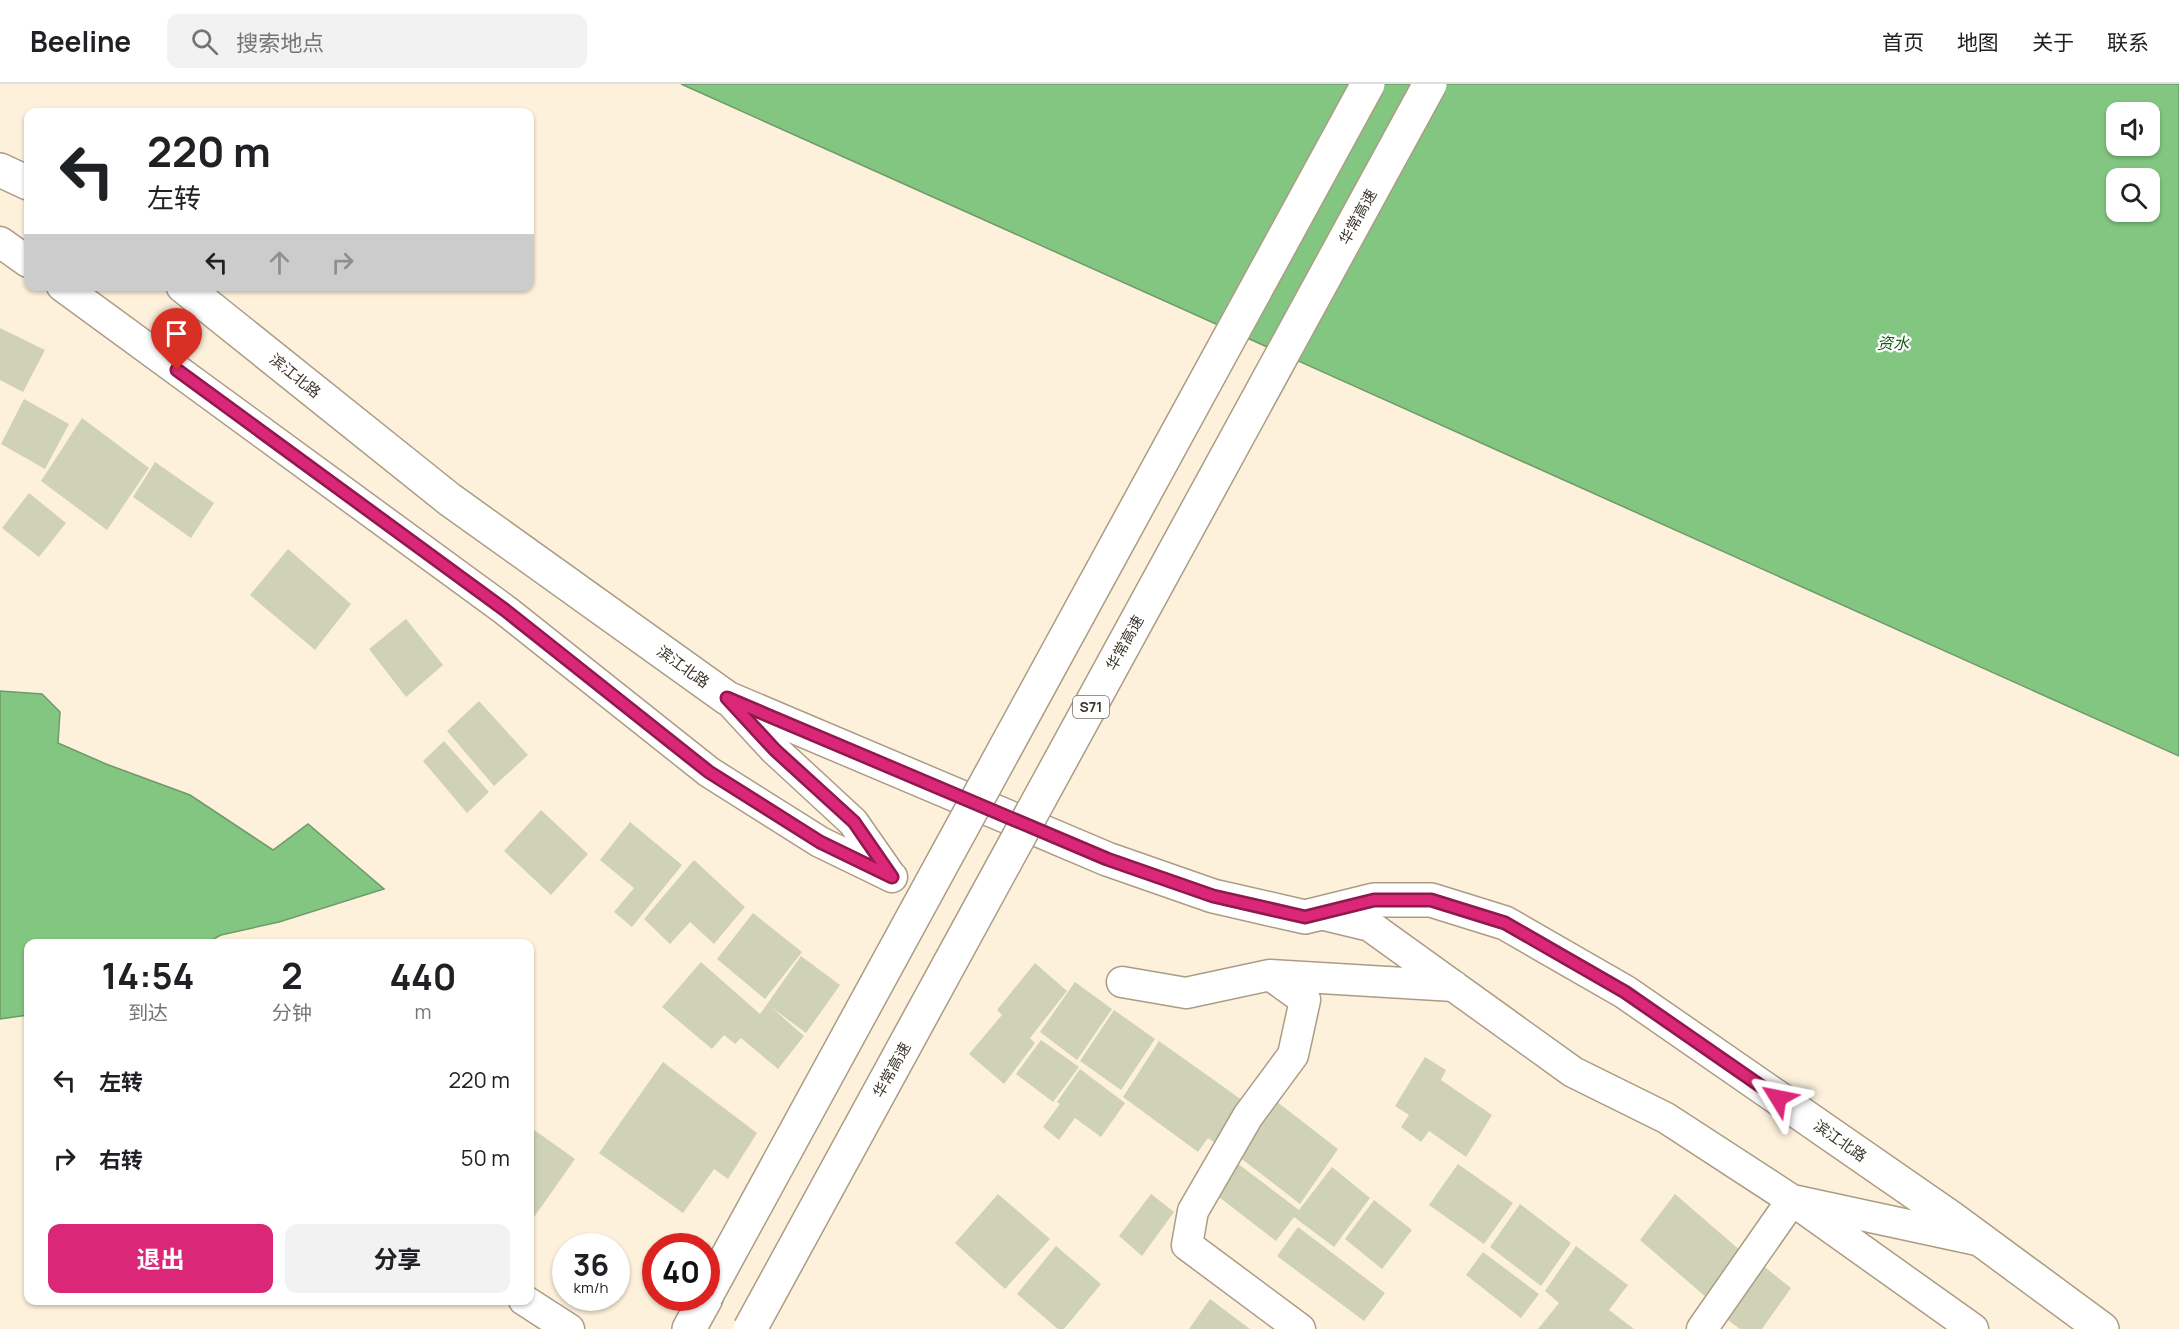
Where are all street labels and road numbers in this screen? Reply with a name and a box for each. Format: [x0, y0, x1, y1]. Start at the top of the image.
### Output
street label: 华常高速 [1334, 185, 1381, 248]
street label: 滨江北路 [265, 349, 325, 403]
street label: 华常高速 [1101, 611, 1148, 674]
street label: 滨江北路 [653, 640, 714, 693]
road number: S71 [1073, 696, 1109, 718]
street label: 华常高速 [868, 1038, 915, 1101]
street label: 滨江北路 [1810, 1115, 1871, 1166]

